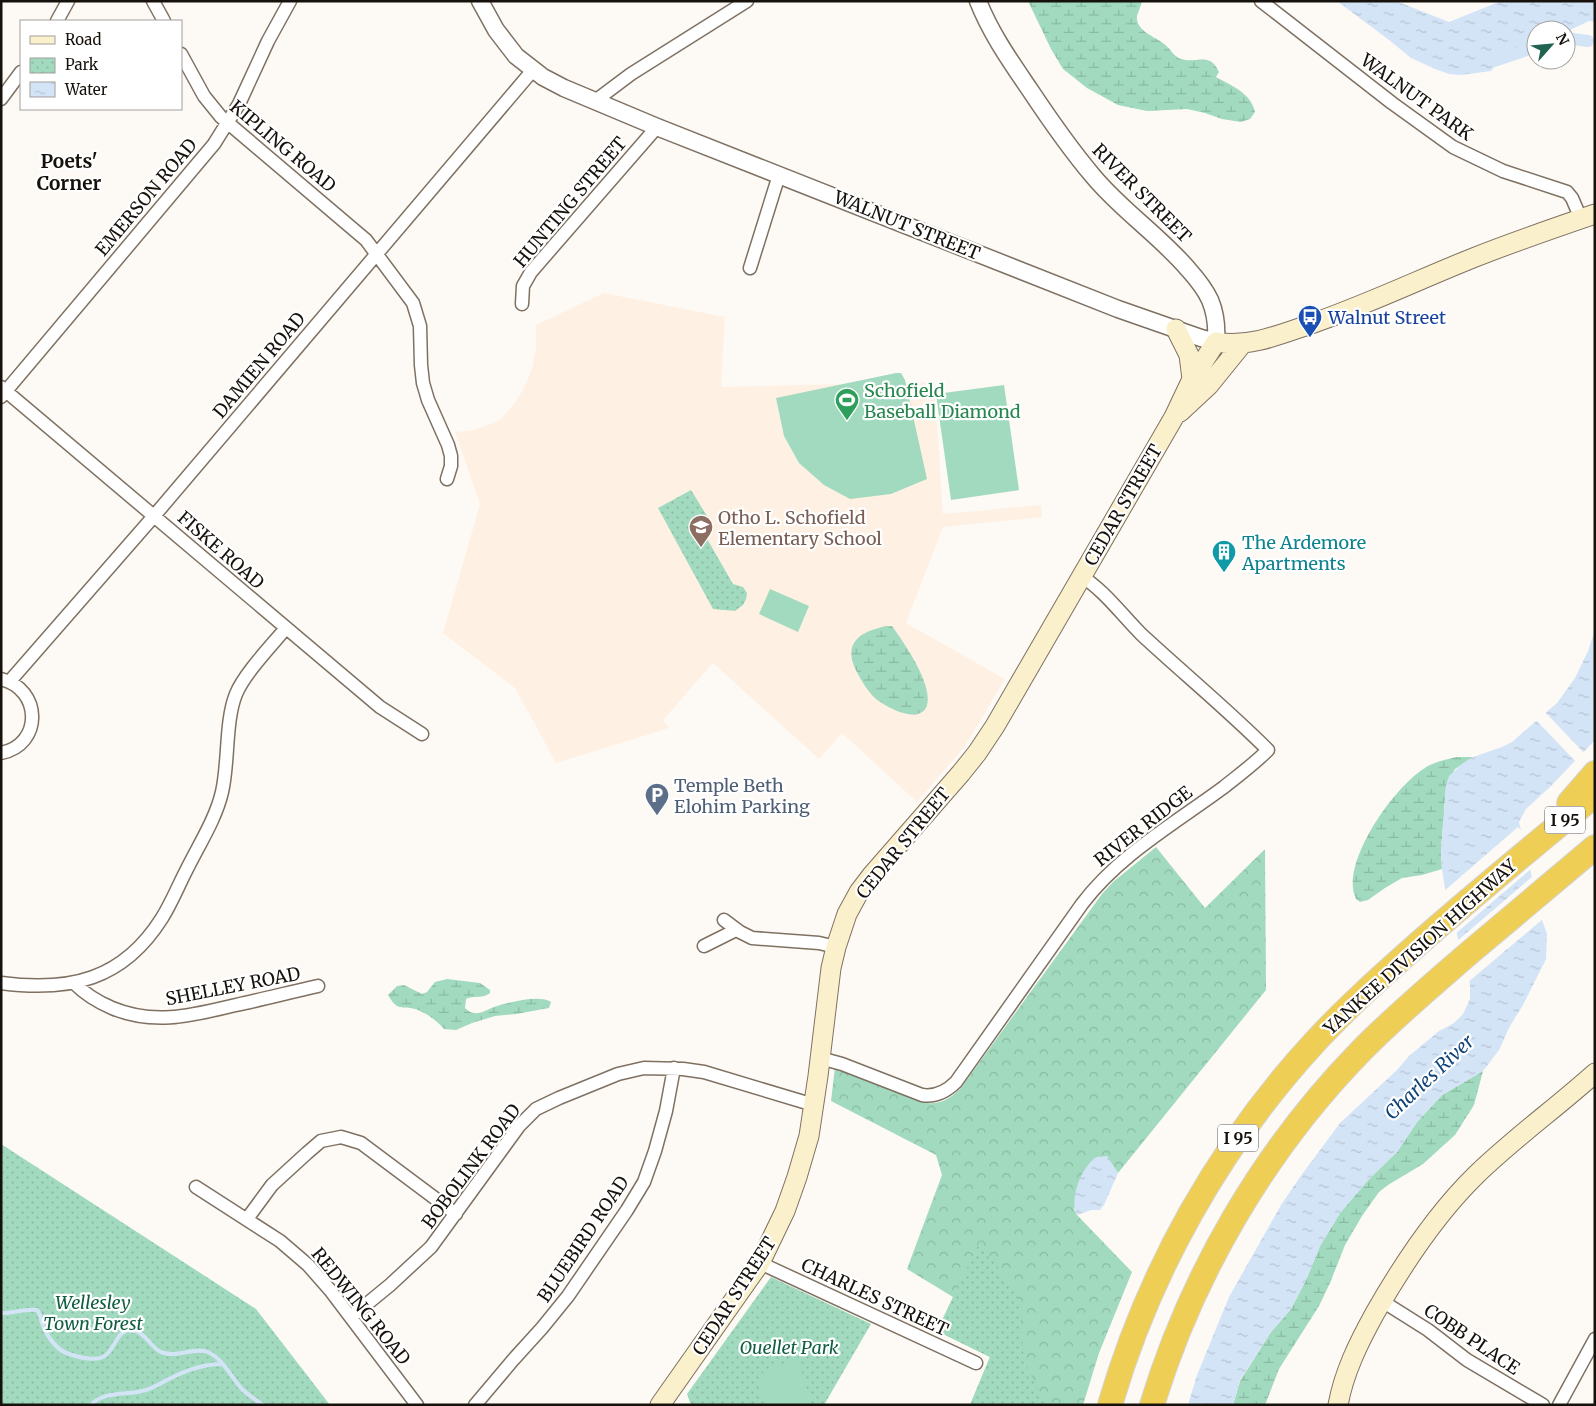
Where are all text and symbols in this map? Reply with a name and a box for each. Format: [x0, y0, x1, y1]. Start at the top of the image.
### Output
legend [20, 20, 182, 110]
north arrow [1526, 20, 1576, 70]
text: Road [65, 30, 101, 49]
text: N [1552, 30, 1573, 48]
street label: WALNUT PARK [1356, 48, 1478, 145]
text: Park [65, 55, 99, 74]
text: Water [64, 80, 108, 99]
street label: KIPLING ROAD [225, 95, 341, 197]
street label: HUNTING STREET [509, 132, 632, 272]
street label: EMERSON ROAD [90, 134, 202, 260]
street label: RIVER STREET [1088, 139, 1197, 248]
district label: Poets' Corner [37, 149, 101, 195]
street label: WALNUT STREET [830, 185, 984, 265]
bus stop icon: Walnut Street [1297, 304, 1323, 338]
place label: Walnut Street [1327, 306, 1446, 329]
street label: DAMIEN ROAD [208, 307, 310, 423]
place label: Schofield Baseball Diamond [864, 379, 1021, 423]
sports icon: Schofield Baseball Diamond [834, 387, 860, 421]
street label: CEDAR STREET [1079, 440, 1167, 570]
street label: FISKE ROAD [173, 506, 269, 594]
place label: Otho L. Schofield Elementary School [718, 506, 882, 550]
school or university icon: Otho L. Schofield Elementary School [688, 514, 714, 548]
place label: The Ardemore Apartments [1241, 531, 1366, 575]
building icon: The Ardemore Apartments [1211, 539, 1237, 573]
place label: Temple Beth Elohim Parking [674, 774, 810, 818]
street label: RIVER RIDGE [1090, 780, 1197, 871]
parking icon: Temple Beth Elohim Parking [644, 782, 670, 816]
street label: CEDAR STREET [851, 782, 955, 903]
road number: I 95 [1545, 806, 1585, 834]
street label: YANKEE DIVISION HIGHWAY [1318, 854, 1522, 1040]
street label: SHELLEY ROAD [164, 962, 302, 1010]
water label: Charles River [1379, 1029, 1479, 1125]
street label: BOBOLINK ROAD [417, 1099, 525, 1233]
road number: I 95 [1218, 1124, 1258, 1152]
street label: BLUEBIRD ROAD [532, 1172, 634, 1306]
street label: CEDAR STREET [687, 1232, 781, 1360]
street label: REDWING ROAD [307, 1243, 415, 1369]
street label: CHARLES STREET [798, 1253, 953, 1341]
park label: Wellesley Town Forest [43, 1291, 143, 1335]
street label: COBB PLACE [1420, 1298, 1525, 1380]
park label: Ouellet Park [739, 1336, 839, 1359]

